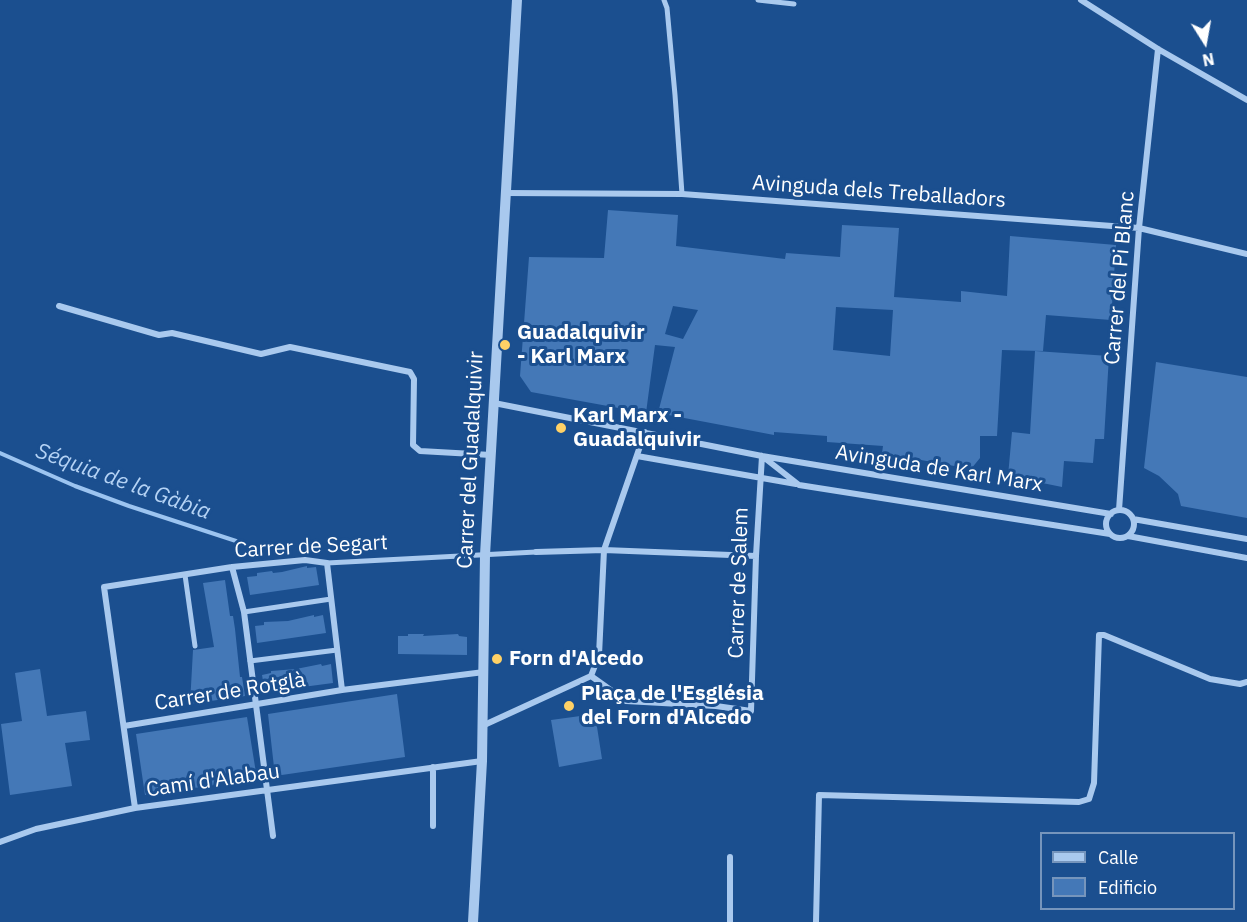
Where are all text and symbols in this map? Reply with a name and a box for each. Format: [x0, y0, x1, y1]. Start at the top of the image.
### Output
north arrow [1175, 12, 1235, 72]
text: N [1201, 49, 1216, 71]
street label: Avinguda dels Treballadors [751, 171, 1007, 213]
street label: Carrer del Pi Blanc [1100, 190, 1140, 366]
place label: Guadalquivir - Karl Marx [517, 320, 645, 370]
marker: Guadalquivir - Karl Marx [498, 338, 512, 352]
street label: Carrer del Guadalquivir [453, 351, 489, 569]
place label: Karl Marx - Guadalquivir [573, 403, 701, 453]
marker: Karl Marx - Guadalquivir [554, 421, 568, 435]
water label: Séquia de la Gàbia [32, 438, 214, 526]
street label: Avinguda de Karl Marx [833, 440, 1045, 498]
street label: Carrer de Salem [724, 507, 754, 659]
street label: Carrer de Segart [234, 530, 388, 564]
place label: Forn d'Alcedo [509, 646, 644, 672]
marker: Forn d'Alcedo [490, 652, 504, 666]
street label: Carrer de Rotglà [153, 668, 307, 716]
place label: Plaça de l'Església del Forn d'Alcedo [581, 681, 764, 731]
marker: Plaça de l'Església del Forn d'Alcedo [562, 699, 576, 713]
street label: Camí d'Alabau [145, 759, 281, 803]
legend [1040, 832, 1235, 910]
text: Calle [1098, 846, 1138, 869]
text: Edificio [1098, 876, 1157, 899]

